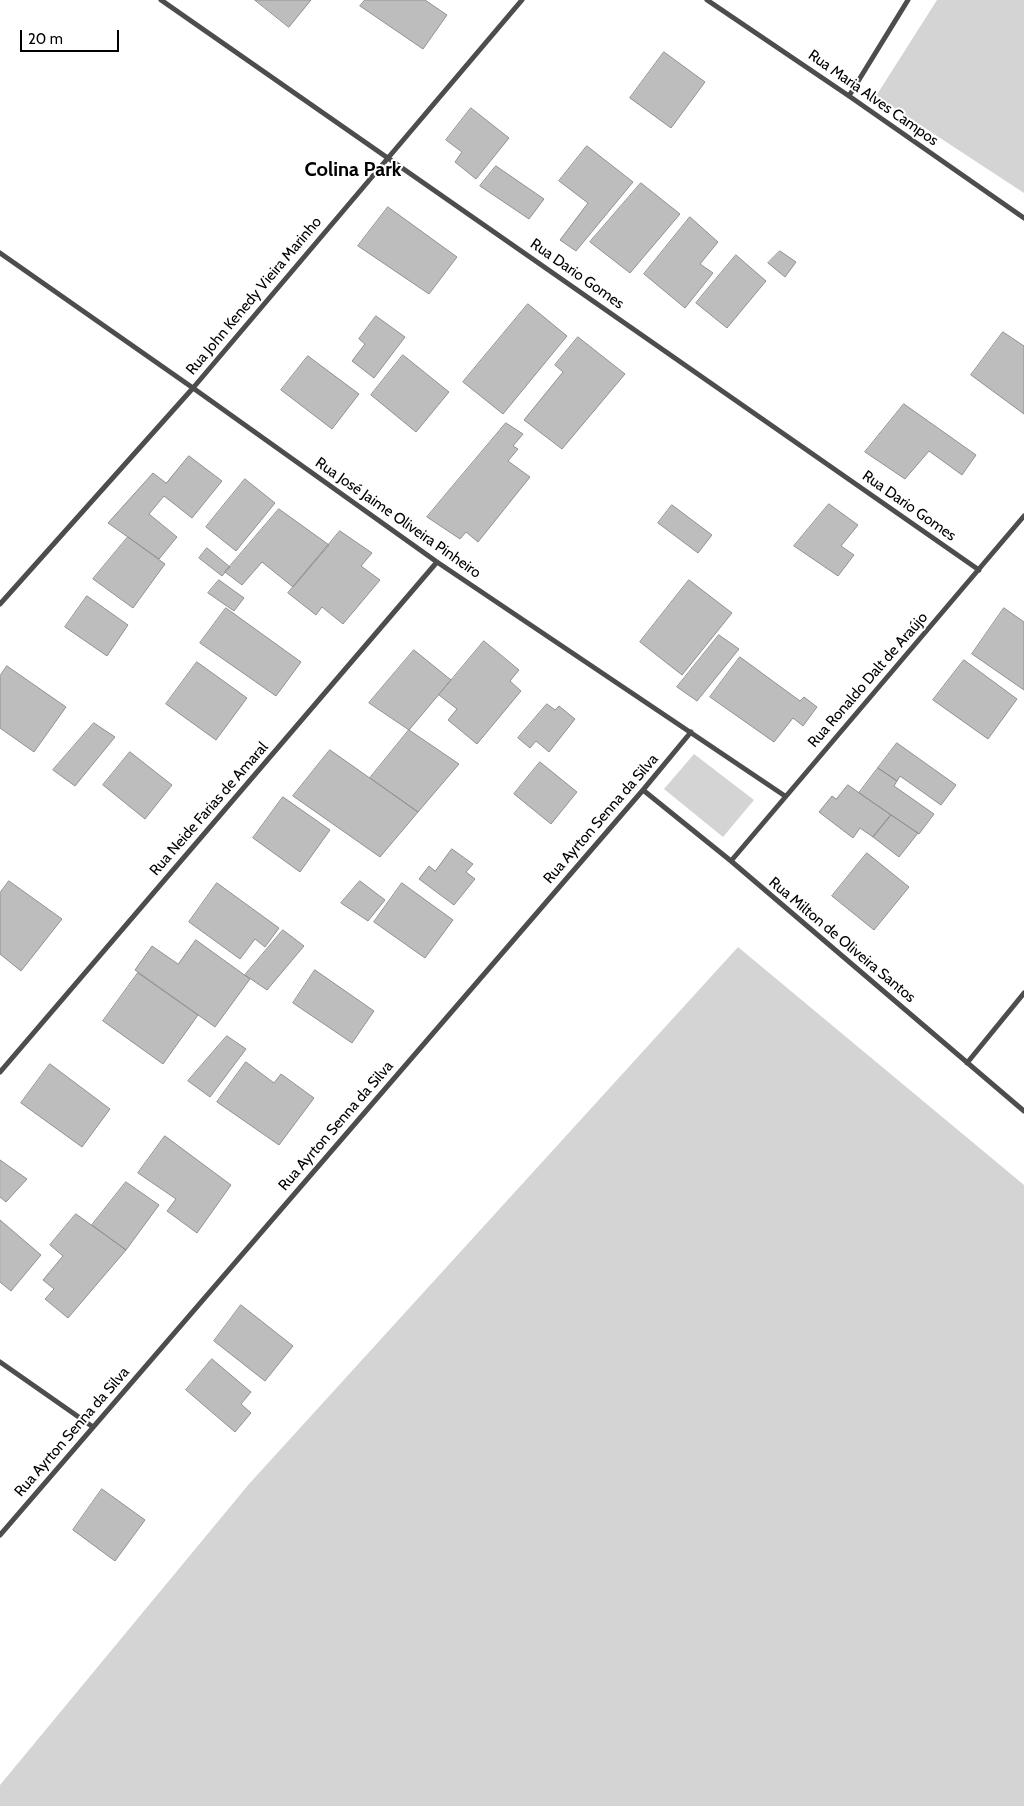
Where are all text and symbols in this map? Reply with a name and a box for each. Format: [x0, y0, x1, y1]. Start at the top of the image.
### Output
scale bar [22, 20, 121, 52]
text: 20 m [28, 30, 63, 48]
street label: Rua Maria Alves Campos [805, 46, 941, 150]
district label: Colina Park [305, 158, 401, 182]
street label: Rua John Kenedy Vieira Marinho [182, 213, 326, 379]
street label: Rua Dario Gomes [527, 235, 627, 313]
street label: Rua José Jaime Oliveira Pinheiro [312, 454, 484, 582]
street label: Rua Dario Gomes [859, 467, 959, 545]
street label: Rua Ronaldo Dalt de Araújo [804, 609, 932, 751]
street label: Rua Neide Farias de Amaral [146, 739, 272, 879]
street label: Rua Ayrton Senna da Silva [540, 751, 662, 887]
street label: Rua Milton de Oliveira Santos [765, 873, 919, 1007]
street label: Rua Ayrton Senna da Silva [275, 1058, 397, 1194]
street label: Rua Ayrton Senna da Silva [11, 1364, 133, 1500]

